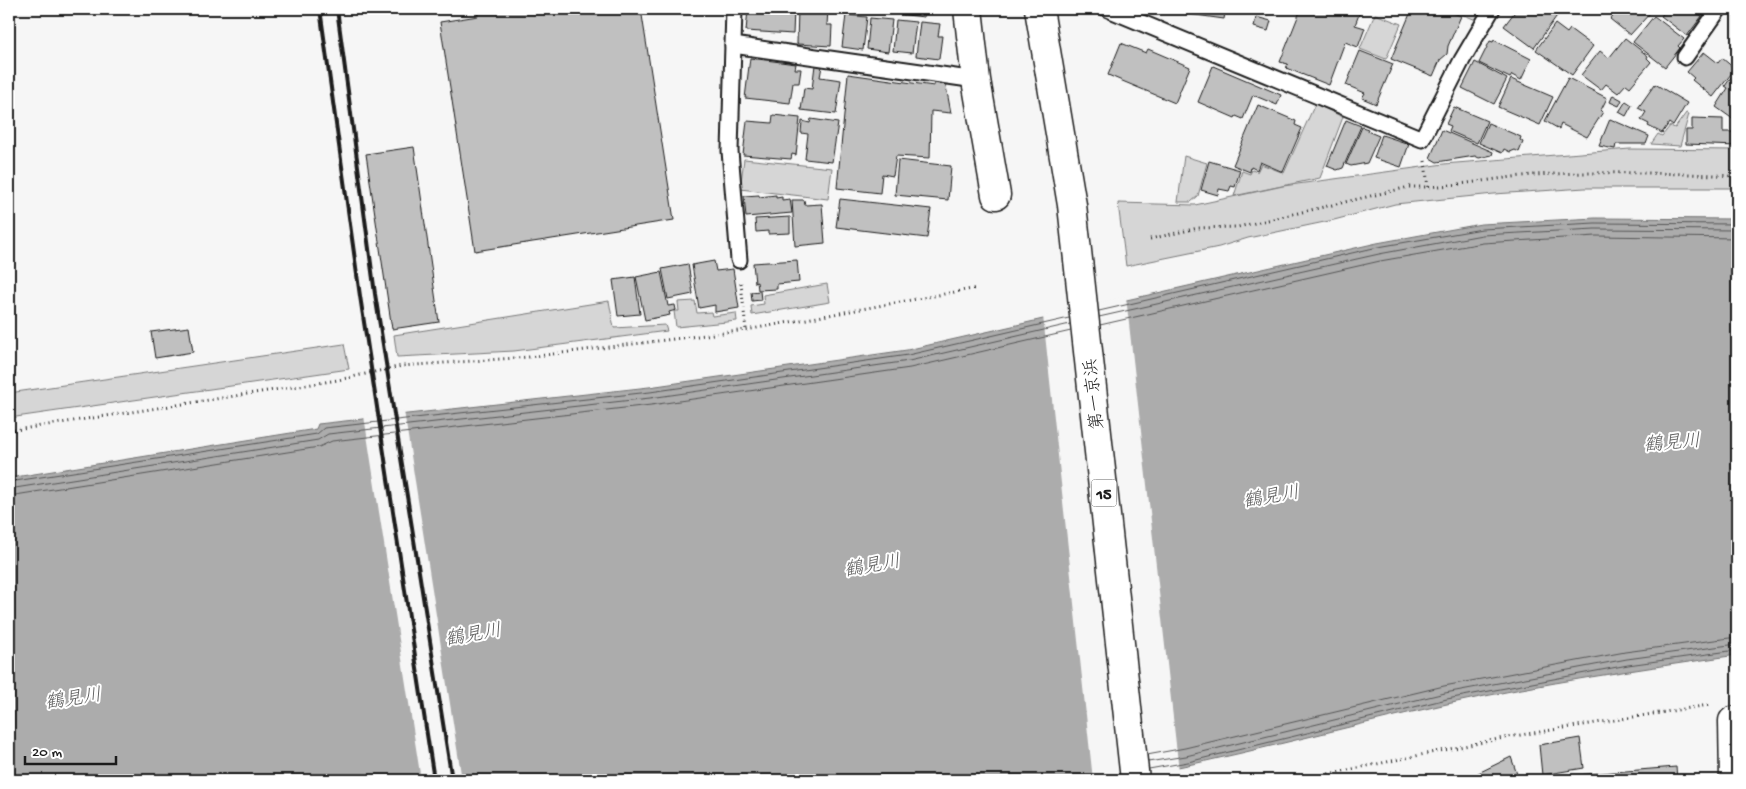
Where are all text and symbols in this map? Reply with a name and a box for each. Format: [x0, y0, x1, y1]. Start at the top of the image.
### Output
street label: 第一京浜 [1080, 357, 1110, 431]
water label: 鶴見川 [1643, 430, 1702, 458]
road number: 15 [1092, 479, 1116, 506]
water label: 鶴見川 [1241, 481, 1302, 515]
water label: 鶴見川 [842, 550, 903, 584]
water label: 鶴見川 [443, 619, 504, 653]
water label: 鶴見川 [43, 684, 104, 716]
scale bar [25, 734, 116, 766]
text: 20 m [32, 744, 62, 762]

